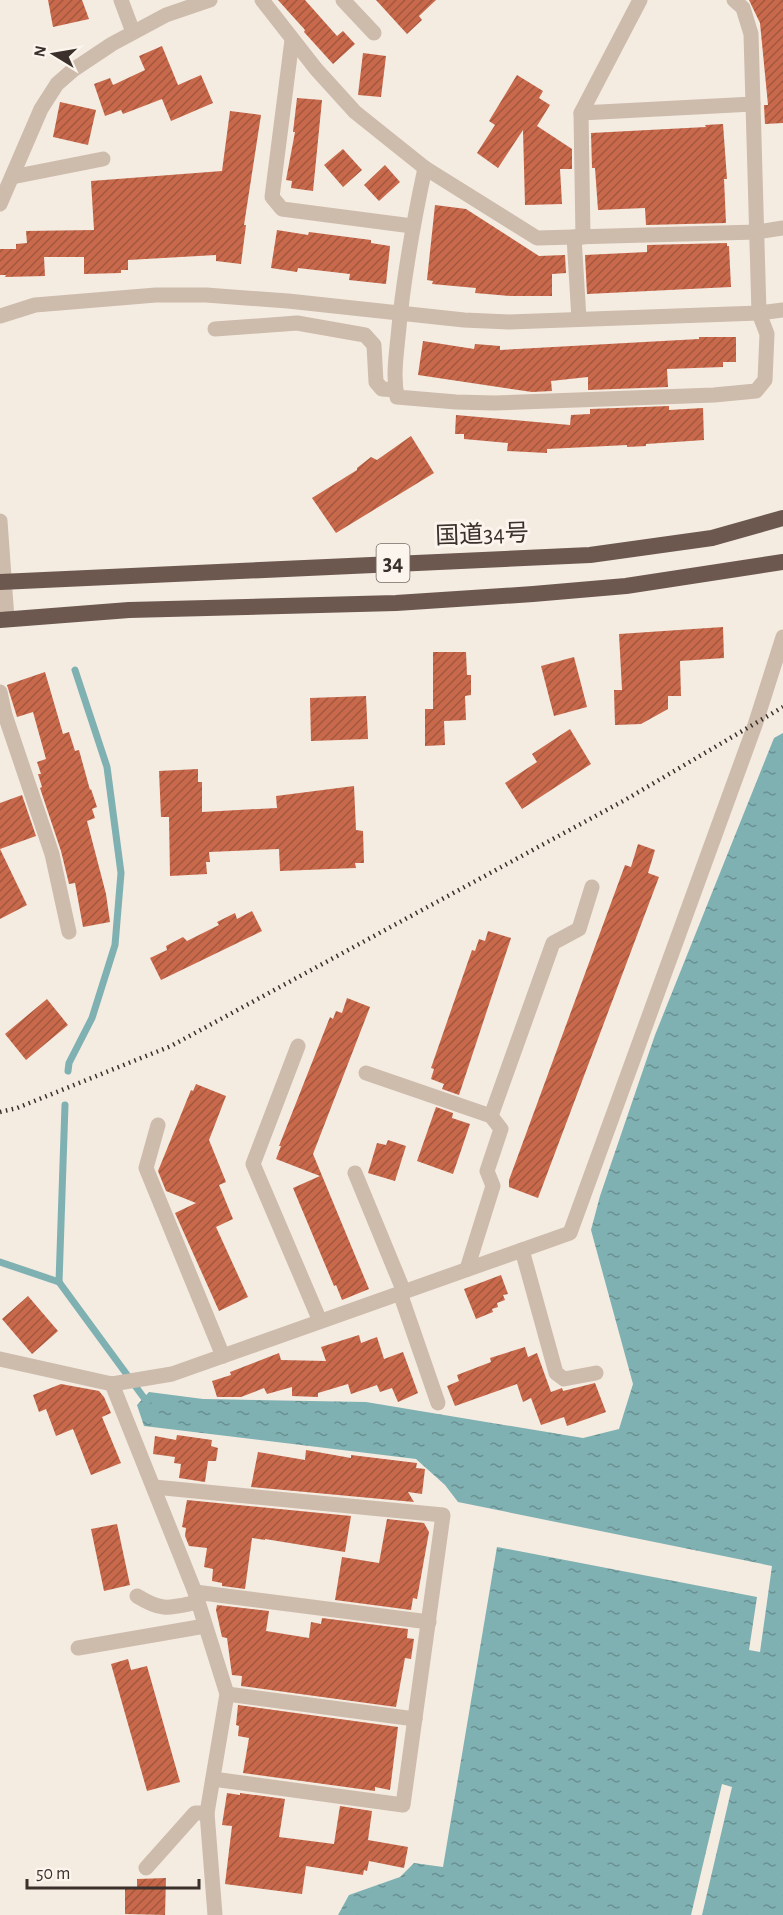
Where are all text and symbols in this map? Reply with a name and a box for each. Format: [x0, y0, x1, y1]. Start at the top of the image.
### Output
north arrow [24, 24, 84, 84]
text: N [31, 44, 49, 58]
street label: 国道34号 [435, 519, 529, 549]
road number: 34 [376, 544, 410, 582]
scale bar [27, 1852, 200, 1890]
text: 50 m [36, 1865, 70, 1883]

